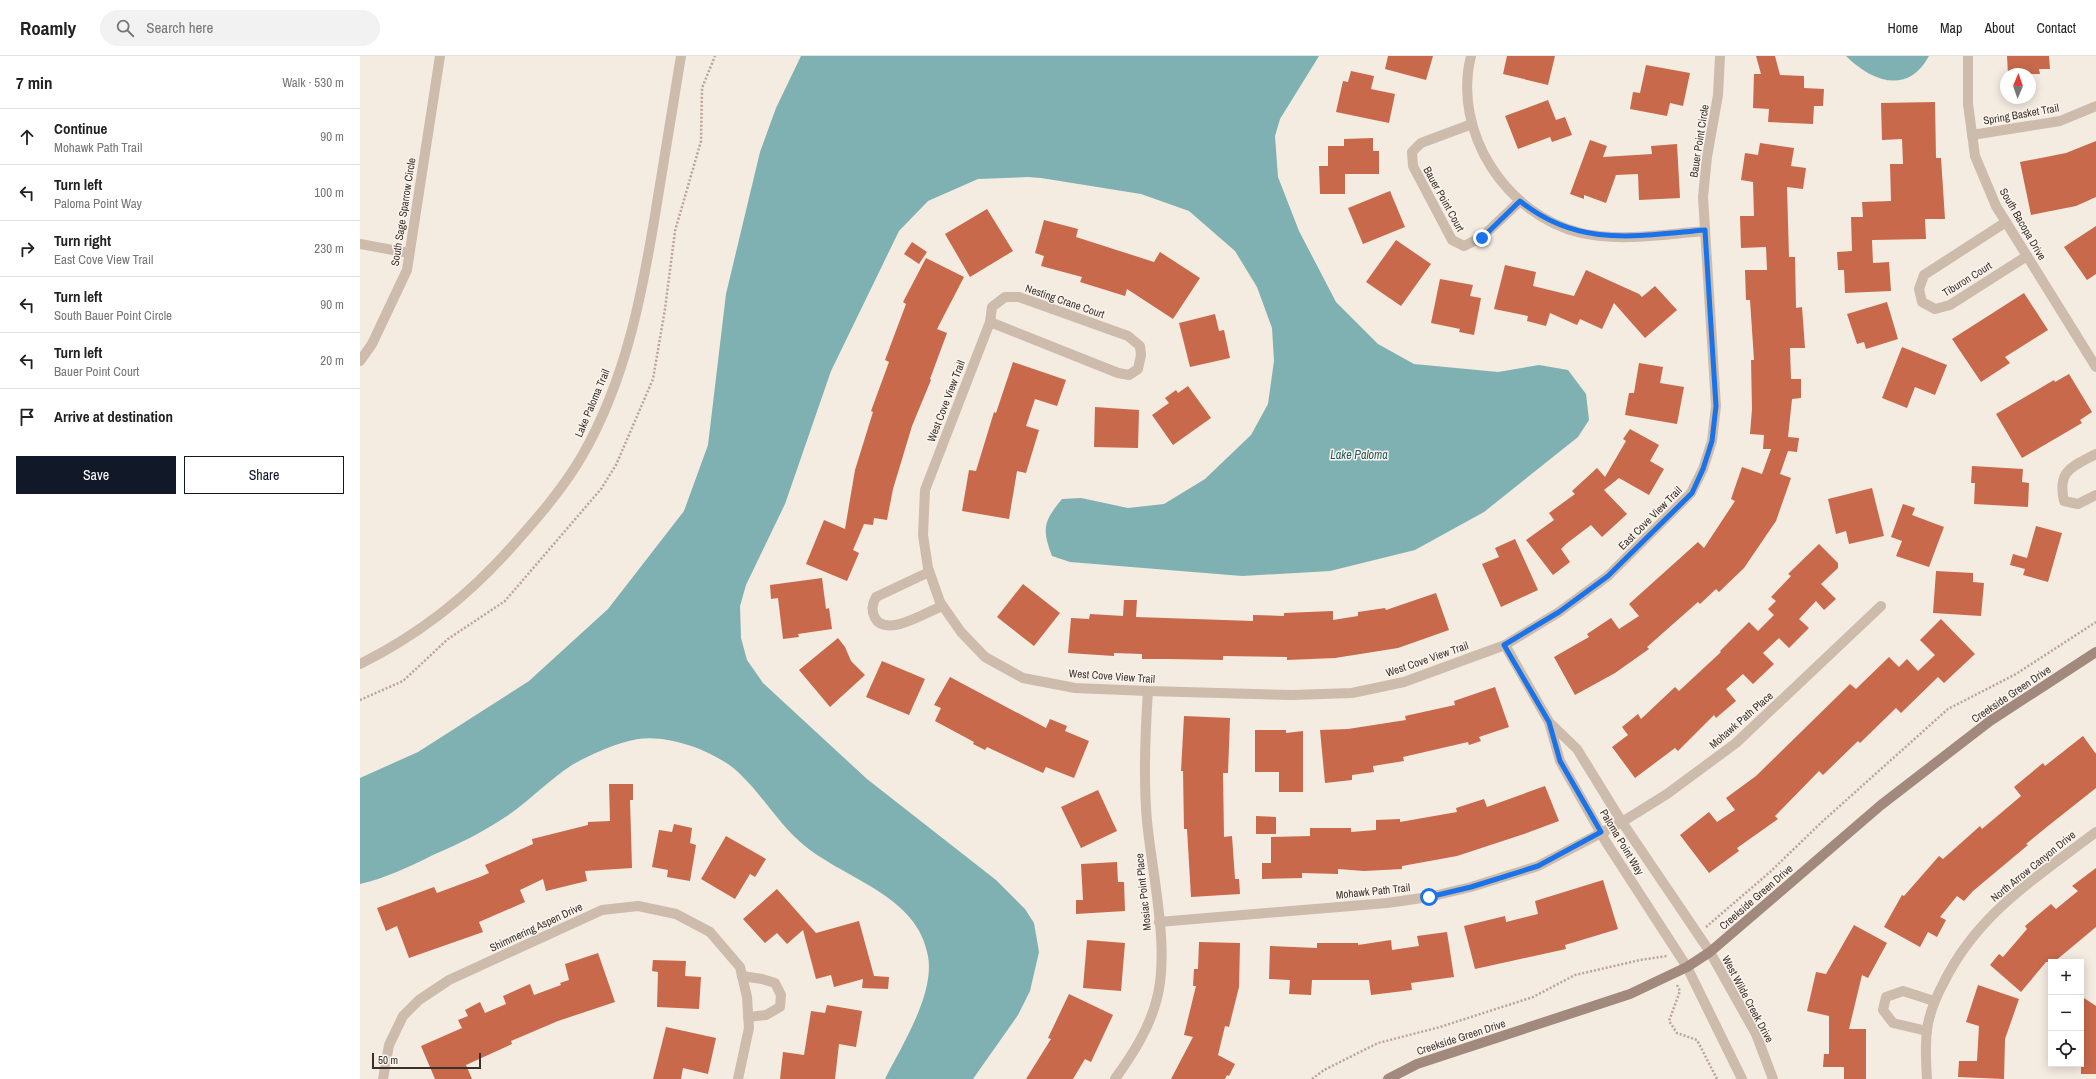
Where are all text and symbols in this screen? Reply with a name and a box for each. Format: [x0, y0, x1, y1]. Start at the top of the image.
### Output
search box [100, 10, 380, 46]
text: Roamly [20, 15, 76, 41]
icon: search [114, 17, 136, 39]
text: Search here [146, 17, 213, 38]
text: Home [1887, 19, 1918, 37]
text: Map [1940, 19, 1962, 37]
text: About [1984, 19, 2014, 37]
text: Contact [2036, 19, 2076, 37]
north arrow [2000, 68, 2036, 104]
text: 7 min [16, 71, 52, 94]
text: Walk · 530 m [282, 74, 344, 91]
street label: Spring Basket Trail [1982, 100, 2060, 128]
street label: Bauer Point Circle [1686, 104, 1712, 178]
text: Continue [54, 118, 107, 139]
icon: ahead [16, 126, 38, 148]
text: 90 m [320, 128, 344, 145]
text: Mohawk Path Trail [54, 139, 142, 156]
street label: South Sage Sparrow Circle [388, 157, 418, 267]
street label: Bauer Point Court [1420, 164, 1468, 234]
text: Turn left [54, 174, 102, 195]
icon: left [16, 182, 38, 204]
text: 100 m [314, 184, 344, 201]
street label: South Bacopa Drive [1997, 186, 2049, 262]
text: Paloma Point Way [54, 195, 142, 212]
route end [1473, 229, 1491, 247]
text: Turn right [54, 230, 111, 251]
icon: right [16, 238, 38, 260]
text: 230 m [314, 240, 344, 257]
text: East Cove View Trail [54, 251, 153, 268]
street label: Tiburon Court [1940, 258, 1995, 300]
street label: Nesting Crane Court [1024, 281, 1107, 321]
text: Turn left [54, 286, 102, 307]
icon: left [16, 294, 38, 316]
text: 90 m [320, 296, 344, 313]
text: South Bauer Point Circle [54, 307, 172, 324]
text: Turn left [54, 342, 102, 363]
icon: left [16, 350, 38, 372]
text: 20 m [320, 352, 344, 369]
street label: West Cove View Trail [924, 358, 968, 444]
text: Bauer Point Court [54, 363, 139, 380]
street label: Lake Paloma Trail [571, 367, 613, 439]
icon: arrive [16, 406, 38, 428]
text: Arrive at destination [54, 406, 173, 427]
water label: Lake Paloma [1330, 447, 1388, 463]
button: Save [16, 456, 176, 494]
button: Share [184, 456, 344, 494]
street label: East Cove View Trail [1615, 483, 1685, 553]
street label: West Cove View Trail [1384, 638, 1470, 680]
street label: Creekside Green Drive [1969, 662, 2053, 726]
street label: West Cove View Trail [1068, 666, 1156, 686]
street label: Mohawk Path Place [1706, 689, 1776, 751]
street label: Paloma Point Way [1597, 807, 1647, 878]
street label: North Arrow Canyon Drive [1988, 827, 2078, 905]
street label: Mosiac Point Place [1132, 853, 1154, 931]
street label: Creekside Green Drive [1716, 861, 1796, 933]
street label: Mohawk Path Trail [1335, 880, 1411, 902]
route start [1420, 888, 1438, 906]
street label: Shimmering Aspen Drive [487, 899, 585, 955]
street label: West Wilde Creek Drive [1719, 953, 1777, 1045]
map controls [2048, 959, 2084, 1067]
button: + [2048, 959, 2084, 995]
button: − [2048, 995, 2084, 1031]
street label: Creekside Green Drive [1415, 1016, 1507, 1058]
button: locate [2048, 1031, 2084, 1067]
scale bar [372, 1051, 481, 1070]
text: 50 m [378, 1053, 398, 1067]

